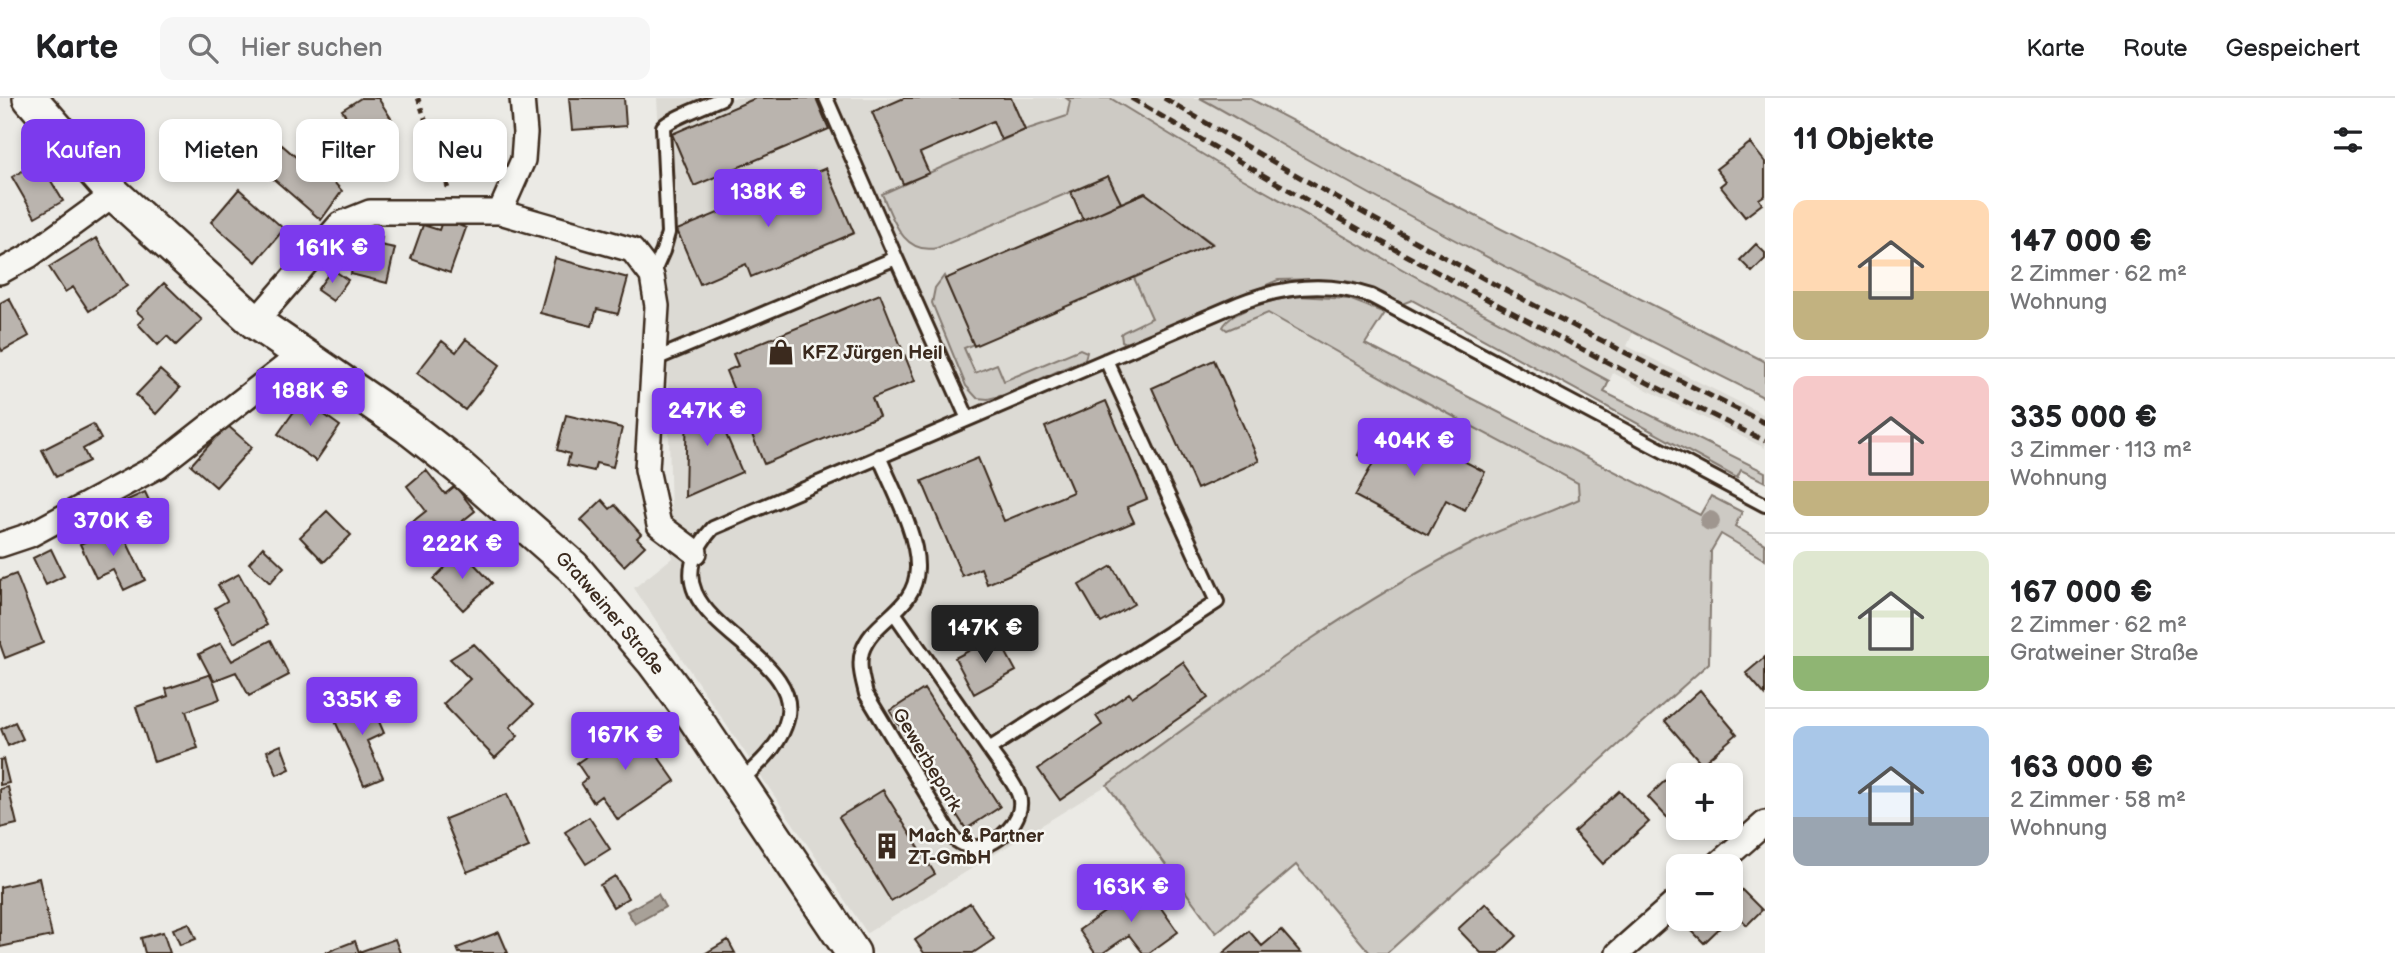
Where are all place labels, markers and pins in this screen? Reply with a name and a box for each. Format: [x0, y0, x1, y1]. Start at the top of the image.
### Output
pin: 138K € [711, 170, 825, 229]
pin: 161K € [275, 226, 389, 285]
shop icon: KFZ Jürgen Heil [766, 337, 796, 367]
place label: KFZ Jürgen Heil [802, 342, 943, 365]
pin: 188K € [253, 368, 367, 428]
pin: 247K € [650, 388, 764, 448]
pin: 404K € [1357, 418, 1471, 478]
pin: 370K € [56, 498, 170, 558]
pin: 222K € [405, 522, 519, 581]
pin: 147K € [928, 606, 1042, 665]
pin: 335K € [305, 678, 419, 737]
pin: 167K € [568, 712, 682, 772]
place label: Mach & Partner ZT-GmbH [908, 825, 1045, 870]
building icon: Mach & Partner ZT-GmbH [872, 831, 902, 861]
pin: 163K € [1074, 864, 1188, 924]

